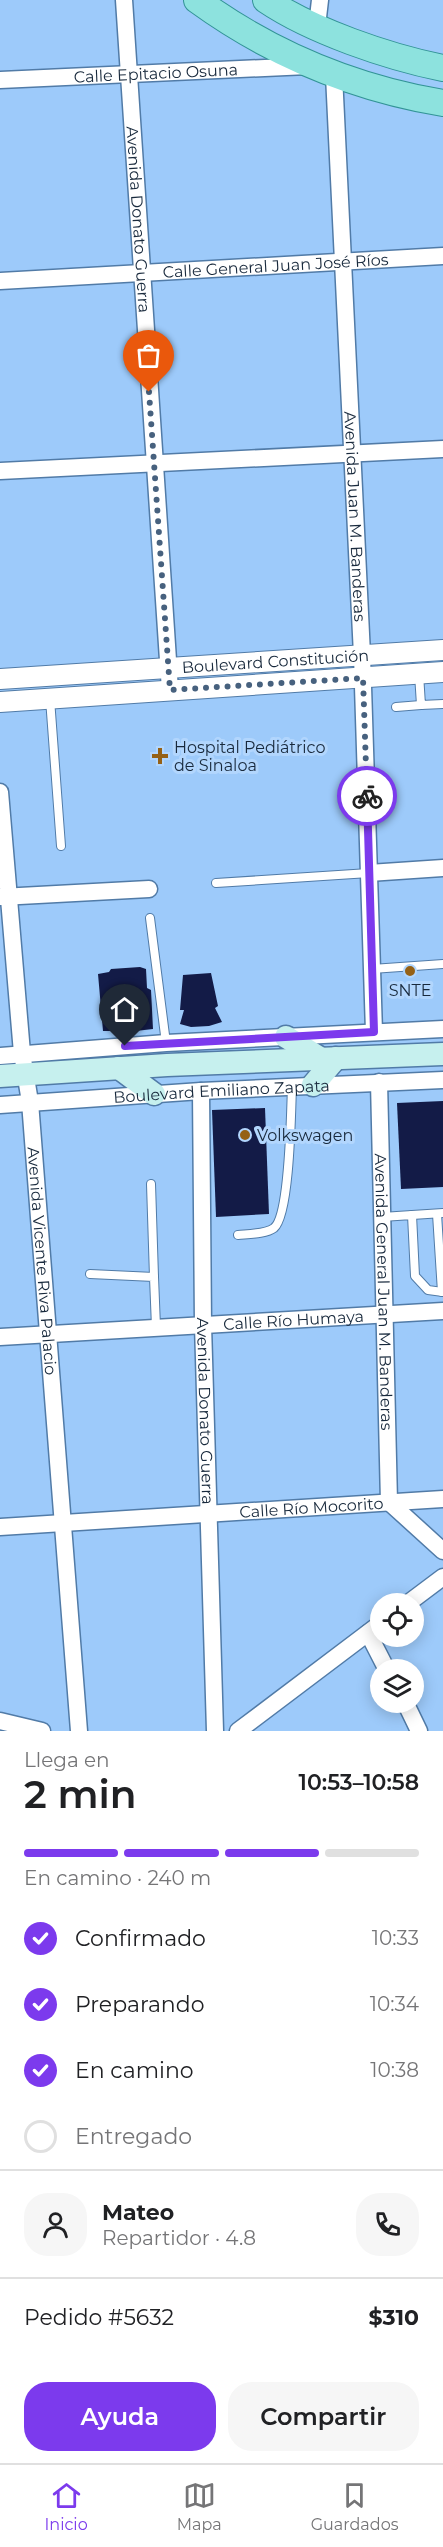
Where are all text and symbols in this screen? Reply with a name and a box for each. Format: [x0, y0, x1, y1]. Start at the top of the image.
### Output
street label: Calle Epitacio Osuna [73, 60, 238, 87]
street label: Avenida Donato Guerra [122, 126, 154, 314]
street label: Calle General Juan José Ríos [162, 250, 389, 282]
pin [123, 330, 174, 392]
icon: bag [132, 339, 165, 372]
street label: Avenida Juan M. Banderas [340, 411, 369, 622]
street label: Boulevard Constitución [181, 646, 370, 677]
place label: Hospital Pediátrico de Sinaloa [174, 738, 326, 775]
marker: Hospital Pediátrico de Sinaloa [151, 747, 169, 765]
courier [337, 766, 397, 826]
icon: bike [351, 780, 384, 813]
marker: SNTE [403, 964, 417, 978]
place label: SNTE [389, 981, 431, 1000]
pin [99, 984, 150, 1046]
icon: home [108, 993, 141, 1026]
street label: Boulevard Emiliano Zapata [113, 1076, 330, 1107]
place label: Volkswagen [257, 1126, 353, 1145]
marker: Volkswagen [238, 1128, 252, 1142]
street label: Avenida Vicente Riva Palacio [24, 1146, 60, 1376]
street label: Avenida General Juan M. Banderas [371, 1153, 396, 1431]
street label: Calle Río Humaya [223, 1307, 364, 1334]
street label: Avenida Donato Guerra [193, 1317, 217, 1505]
street label: Calle Río Mocorito [239, 1494, 384, 1522]
map controls [370, 1593, 424, 1713]
button: locate [370, 1593, 424, 1647]
button: layers [370, 1659, 424, 1713]
text: Llega en [24, 1748, 110, 1772]
text: 10:53–10:58 [299, 1769, 419, 1796]
text: 2 min [24, 1770, 137, 1818]
text: En camino · 240 m [24, 1866, 211, 1890]
icon: check [24, 1922, 57, 1955]
text: Confirmado [75, 1925, 206, 1952]
text: 10:33 [372, 1926, 419, 1950]
icon: check [24, 1988, 57, 2021]
text: Preparando [75, 1991, 204, 2018]
text: 10:34 [370, 1992, 419, 2016]
icon: check [24, 2054, 57, 2087]
text: En camino [75, 2057, 194, 2084]
text: 10:38 [370, 2058, 419, 2082]
text: Entregado [75, 2123, 192, 2150]
button: person [24, 2193, 87, 2256]
button: phone [356, 2193, 419, 2256]
text: Mateo [102, 2199, 174, 2226]
text: Repartidor · 4.8 [102, 2226, 256, 2250]
text: Pedido #5632 [24, 2304, 174, 2331]
text: $310 [368, 2304, 419, 2331]
button: Ayuda [24, 2382, 216, 2451]
button: Compartir [228, 2382, 419, 2451]
tab: Inicio [45, 2479, 88, 2534]
tab: Mapa [177, 2479, 222, 2534]
tab: Guardados [311, 2479, 398, 2534]

